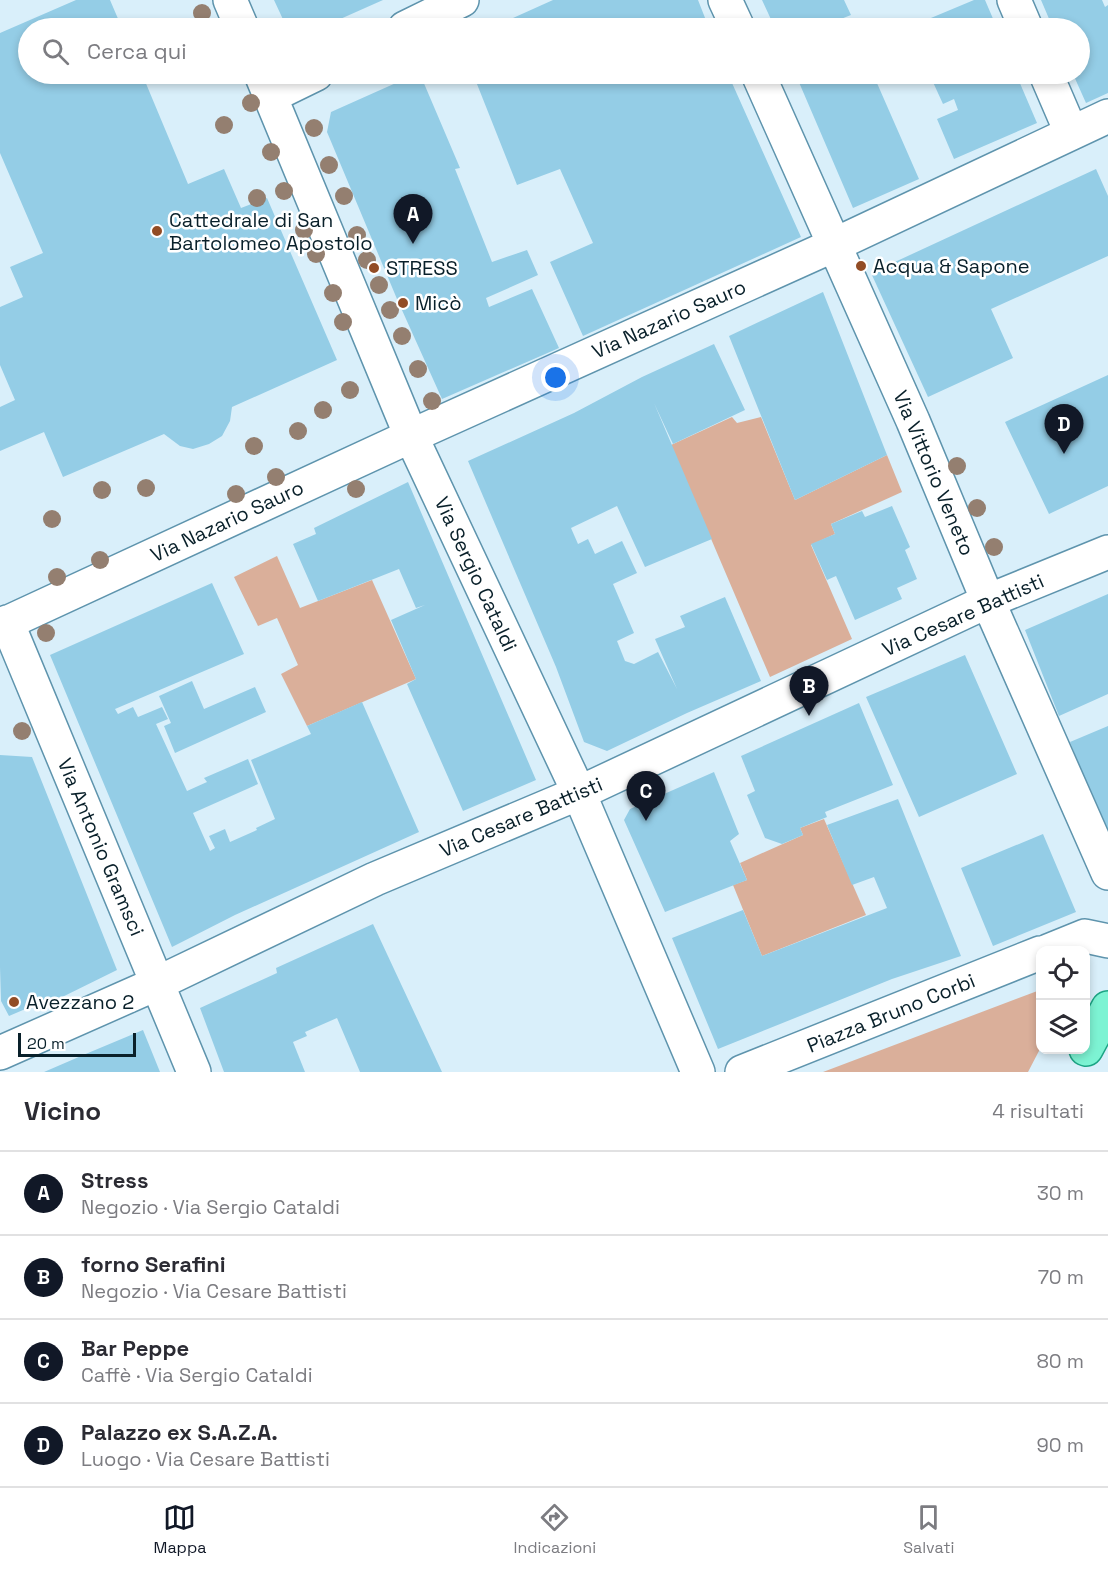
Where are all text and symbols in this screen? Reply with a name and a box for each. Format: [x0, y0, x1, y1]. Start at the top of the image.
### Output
search box [18, 18, 1090, 84]
icon: search [39, 35, 72, 68]
text: Cerca qui [87, 37, 187, 65]
pin: A [394, 194, 432, 244]
place label: Cattedrale di San Bartolomeo Apostolo [169, 207, 373, 256]
marker: Cattedrale di San Bartolomeo Apostolo [150, 224, 164, 238]
place label: Acqua & Sapone [873, 253, 1030, 279]
place label: STRESS [386, 255, 458, 281]
marker: Acqua & Sapone [854, 259, 868, 273]
marker: STRESS [367, 261, 381, 275]
street label: Via Nazario Sauro [588, 273, 750, 365]
place label: Micò [415, 290, 462, 316]
marker: Micò [396, 296, 410, 310]
your location [541, 363, 570, 392]
street label: Via Vittorio Veneto [887, 386, 981, 560]
pin: D [1044, 404, 1084, 454]
street label: Via Nazario Sauro [146, 474, 308, 568]
street label: Via Sergio Cataldi [429, 493, 523, 655]
street label: Via Cesare Battisti [878, 568, 1048, 662]
pin: B [790, 666, 828, 716]
street label: Via Antonio Gramsci [52, 754, 150, 940]
street label: Via Cesare Battisti [436, 771, 606, 863]
pin: C [626, 772, 666, 821]
map controls [1036, 946, 1090, 1054]
button: locate [1036, 946, 1090, 1000]
street label: Piazza Bruno Corbi [803, 967, 979, 1059]
place label: Avezzano 2 [26, 989, 134, 1015]
marker: Avezzano 2 [7, 995, 21, 1009]
button: layers [1036, 1000, 1090, 1054]
scale bar [18, 1030, 136, 1058]
text: 20 m [27, 1033, 65, 1054]
text: Vicino [24, 1094, 101, 1128]
text: 4 risultati [992, 1098, 1084, 1124]
text: Stress [81, 1166, 148, 1194]
text: A [37, 1180, 50, 1206]
text: 30 m [1037, 1180, 1084, 1206]
text: Negozio · Via Sergio Cataldi [81, 1194, 340, 1220]
text: forno Serafini [81, 1250, 226, 1278]
text: B [37, 1264, 50, 1290]
text: 70 m [1038, 1264, 1084, 1290]
text: Negozio · Via Cesare Battisti [81, 1278, 347, 1304]
text: Bar Peppe [81, 1334, 189, 1362]
text: C [37, 1348, 50, 1374]
text: 80 m [1036, 1348, 1084, 1374]
text: Caffè · Via Sergio Cataldi [81, 1362, 313, 1388]
text: Palazzo ex S.A.Z.A. [81, 1418, 278, 1446]
text: D [37, 1432, 50, 1458]
text: 90 m [1037, 1432, 1084, 1458]
text: Luogo · Via Cesare Battisti [81, 1446, 330, 1472]
tab: Mappa [154, 1501, 206, 1558]
tab: Indicazioni [514, 1501, 596, 1558]
tab: Salvati [903, 1501, 954, 1558]

